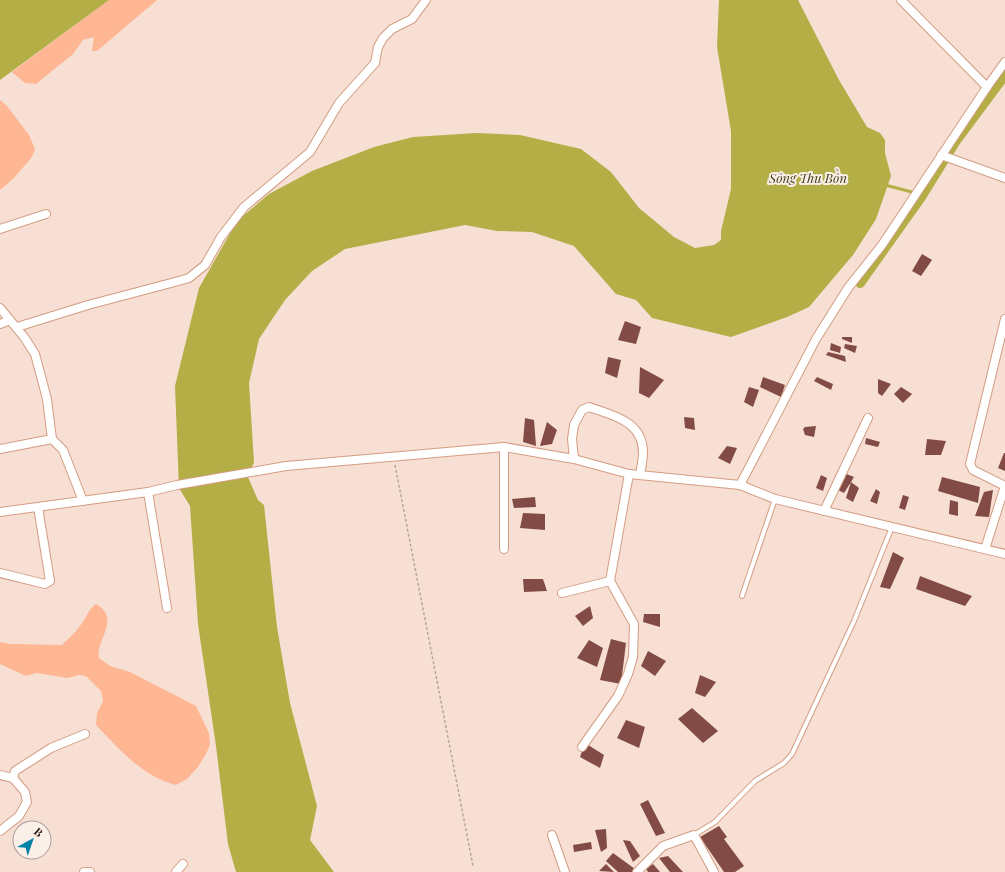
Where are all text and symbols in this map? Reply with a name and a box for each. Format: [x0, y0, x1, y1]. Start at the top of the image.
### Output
water label: Sông Thu Bồn [768, 168, 847, 186]
north arrow [12, 820, 52, 860]
text: B [31, 824, 47, 840]

